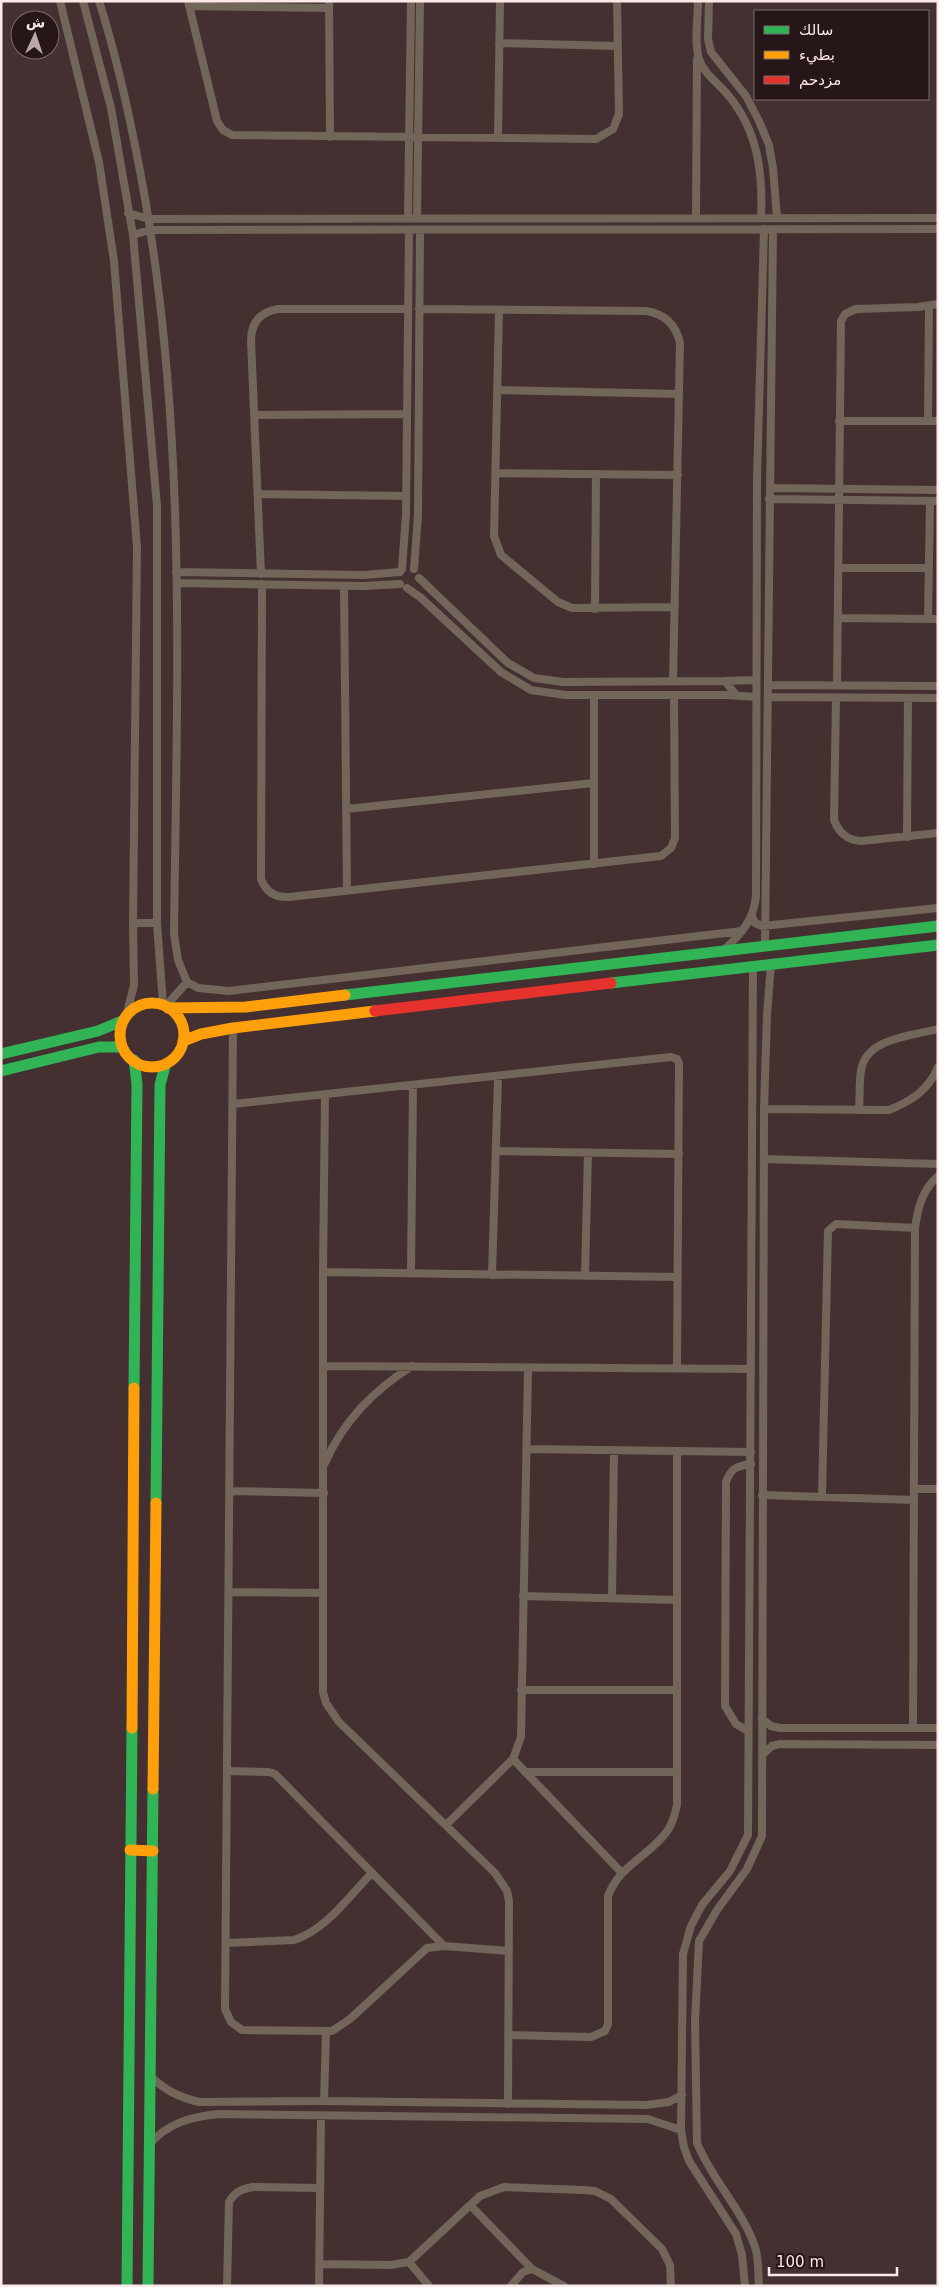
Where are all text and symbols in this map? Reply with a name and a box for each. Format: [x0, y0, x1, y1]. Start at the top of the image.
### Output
north arrow [10, 10, 60, 60]
legend [754, 10, 929, 100]
text: ش [26, 14, 46, 31]
text: سالك [799, 21, 833, 39]
text: بطيء [799, 46, 835, 65]
text: مزدحم [799, 71, 841, 89]
scale bar [769, 2244, 896, 2276]
text: 100 m [776, 2253, 824, 2271]

